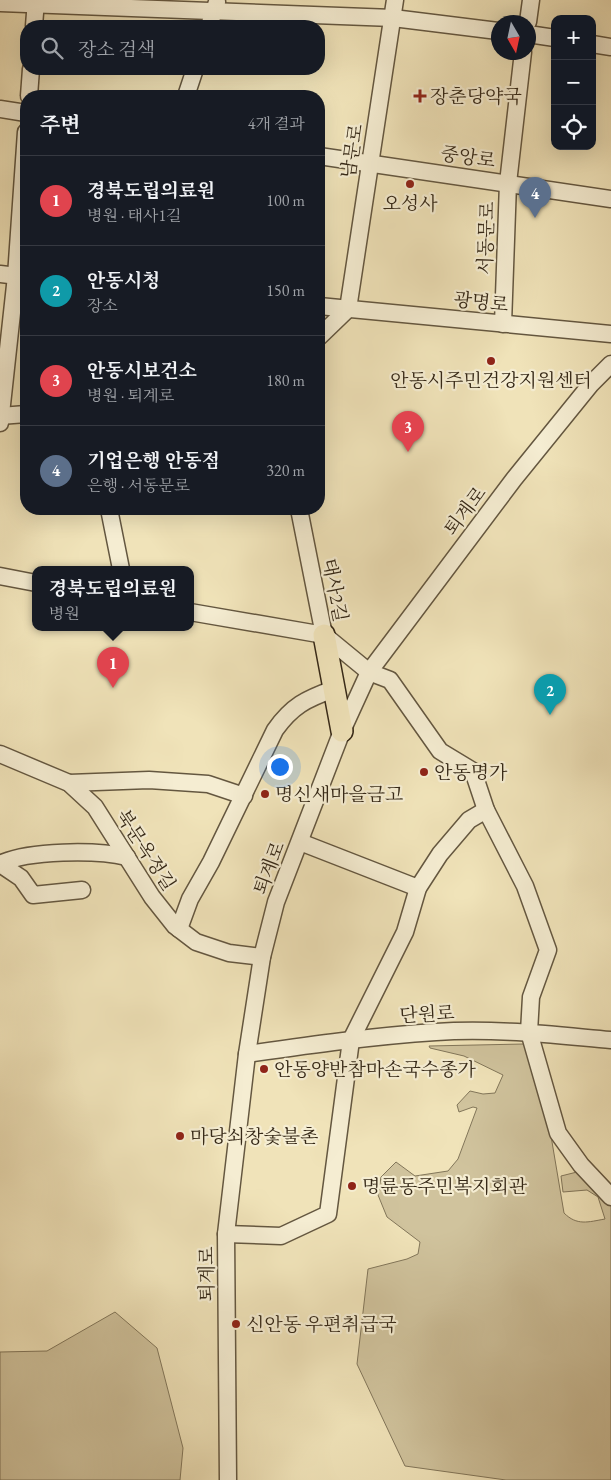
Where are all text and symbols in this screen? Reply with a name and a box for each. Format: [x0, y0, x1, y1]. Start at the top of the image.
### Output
north arrow [491, 15, 536, 60]
map controls [551, 15, 596, 150]
button: + [551, 15, 596, 60]
search box [20, 20, 325, 75]
icon: search [38, 34, 66, 62]
text: 장소 검색 [78, 37, 155, 62]
button: − [551, 60, 596, 105]
place label: 장춘당약국 [430, 84, 522, 109]
marker: 장춘당약국 [414, 90, 426, 102]
button: locate [551, 105, 596, 150]
text: 주변 [40, 111, 81, 138]
text: 4개 결과 [248, 113, 305, 134]
street label: 남문로 [335, 122, 369, 180]
street label: 중앙로 [439, 141, 497, 173]
pin: 4 [519, 177, 551, 218]
text: 경북도립의료원 [87, 178, 215, 203]
marker: 오성사 [404, 178, 416, 190]
text: 1 [52, 190, 60, 211]
text: 100 m [266, 190, 305, 211]
place label: 오성사 [382, 191, 438, 216]
street label: 서동문로 [472, 201, 500, 275]
text: 병원 · 태사1길 [87, 205, 182, 226]
text: 안동시청 [87, 268, 160, 293]
text: 2 [52, 280, 60, 301]
text: 150 m [266, 280, 305, 301]
street label: 광명로 [452, 287, 510, 317]
text: 장소 [87, 295, 118, 316]
marker: 안동시주민건강지원센터 [485, 355, 497, 367]
text: 안동시보건소 [87, 358, 197, 383]
place label: 안동시주민건강지원센터 [390, 368, 592, 393]
text: 3 [52, 370, 60, 391]
text: 180 m [266, 370, 305, 391]
text: 병원 · 퇴계로 [87, 385, 174, 406]
pin: 3 [392, 411, 424, 452]
text: 기업은행 안동점 [87, 448, 220, 473]
text: 4 [52, 460, 60, 481]
text: 320 m [266, 460, 305, 481]
text: 은행 · 서동문로 [87, 475, 189, 496]
street label: 퇴계로 [438, 481, 492, 541]
street label: 태사2길 [317, 556, 353, 624]
popup [32, 566, 194, 631]
text: 경북도립의료원 [49, 576, 177, 601]
text: 병원 [49, 603, 80, 624]
pin: 1 [97, 647, 129, 688]
pin: 2 [534, 674, 566, 715]
your location [267, 754, 293, 780]
place label: 안동명가 [434, 760, 508, 785]
marker: 안동명가 [418, 766, 430, 778]
place label: 명신새마을금고 [275, 782, 403, 807]
marker: 명신새마을금고 [259, 788, 271, 800]
street label: 북문옥정길 [111, 805, 181, 895]
street label: 퇴계로 [247, 838, 291, 898]
street label: 단원로 [399, 1000, 455, 1028]
place label: 안동양반참마손국수종가 [274, 1057, 477, 1082]
marker: 안동양반참마손국수종가 [258, 1063, 270, 1075]
place label: 마당쇠창숯불촌 [190, 1124, 318, 1149]
marker: 마당쇠창숯불촌 [174, 1130, 186, 1142]
place label: 명륜동주민복지회관 [362, 1174, 528, 1199]
marker: 명륜동주민복지회관 [346, 1180, 358, 1192]
street label: 퇴계로 [194, 1246, 219, 1302]
place label: 신안동 우편취급국 [246, 1312, 397, 1337]
marker: 신안동 우편취급국 [230, 1318, 242, 1330]

